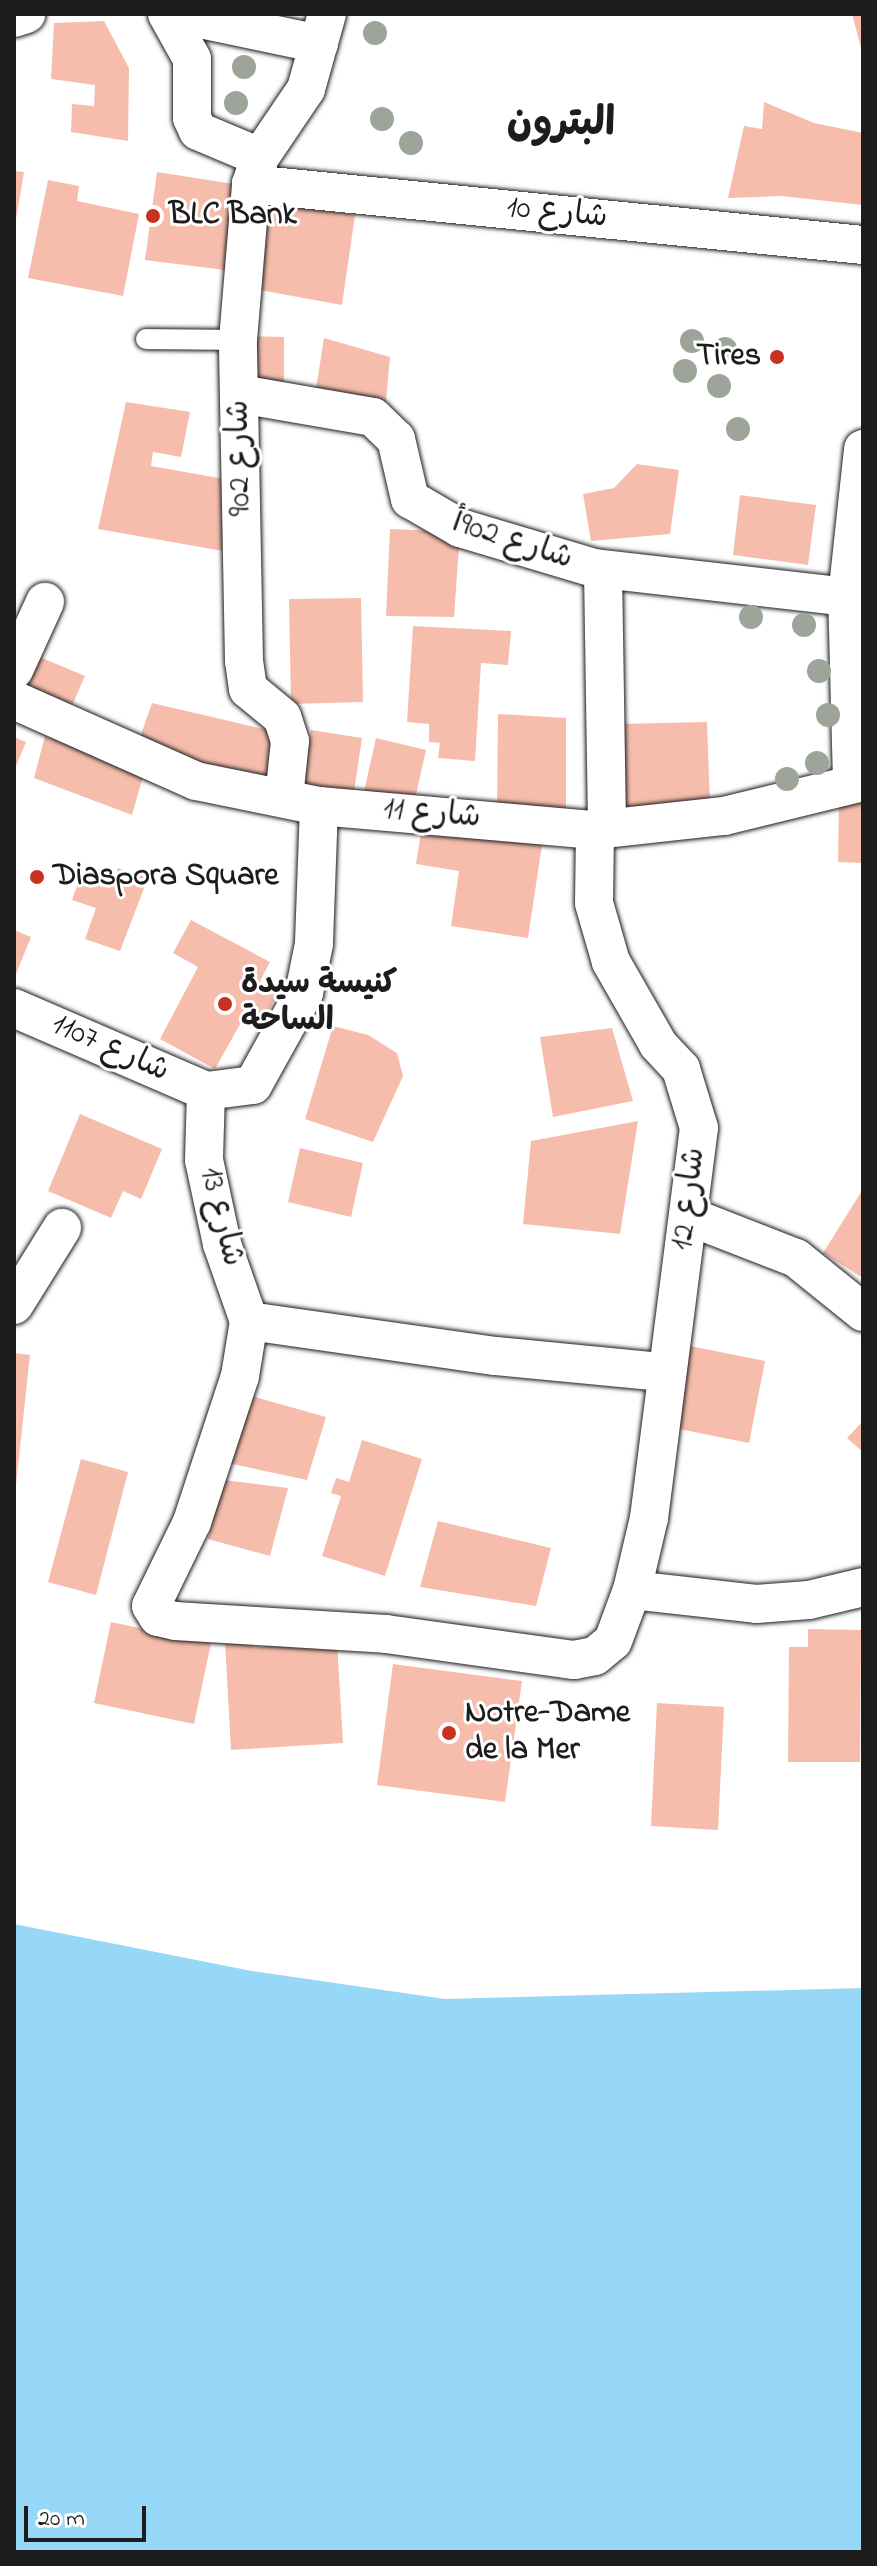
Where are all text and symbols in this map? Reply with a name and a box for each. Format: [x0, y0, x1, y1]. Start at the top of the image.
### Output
district label: البترون [507, 101, 615, 149]
street label: شارع 10 [505, 190, 609, 238]
place label: BLC Bank [169, 197, 297, 235]
marker: BLC Bank [144, 207, 162, 225]
place label: Tires [696, 338, 761, 376]
marker: Tires [768, 348, 786, 366]
street label: شارع 902 [221, 399, 261, 517]
street label: شارع 902أ [447, 505, 577, 579]
street label: شارع 11 [382, 792, 482, 838]
place label: Diaspora Square [53, 858, 279, 896]
marker: Diaspora Square [28, 868, 46, 886]
place label: كنيسة سيدة الساحة [241, 967, 397, 1042]
marker: كنيسة سيدة الساحة [216, 995, 234, 1013]
street label: شارع 1107 [45, 1006, 175, 1092]
street label: شارع 12 [665, 1145, 715, 1253]
street label: شارع 13 [189, 1164, 251, 1270]
place label: Notre-Dame de la Mer [465, 1696, 630, 1771]
marker: Notre-Dame de la Mer [440, 1724, 458, 1742]
scale bar [28, 2490, 150, 2540]
text: 20 m [38, 2502, 85, 2537]

